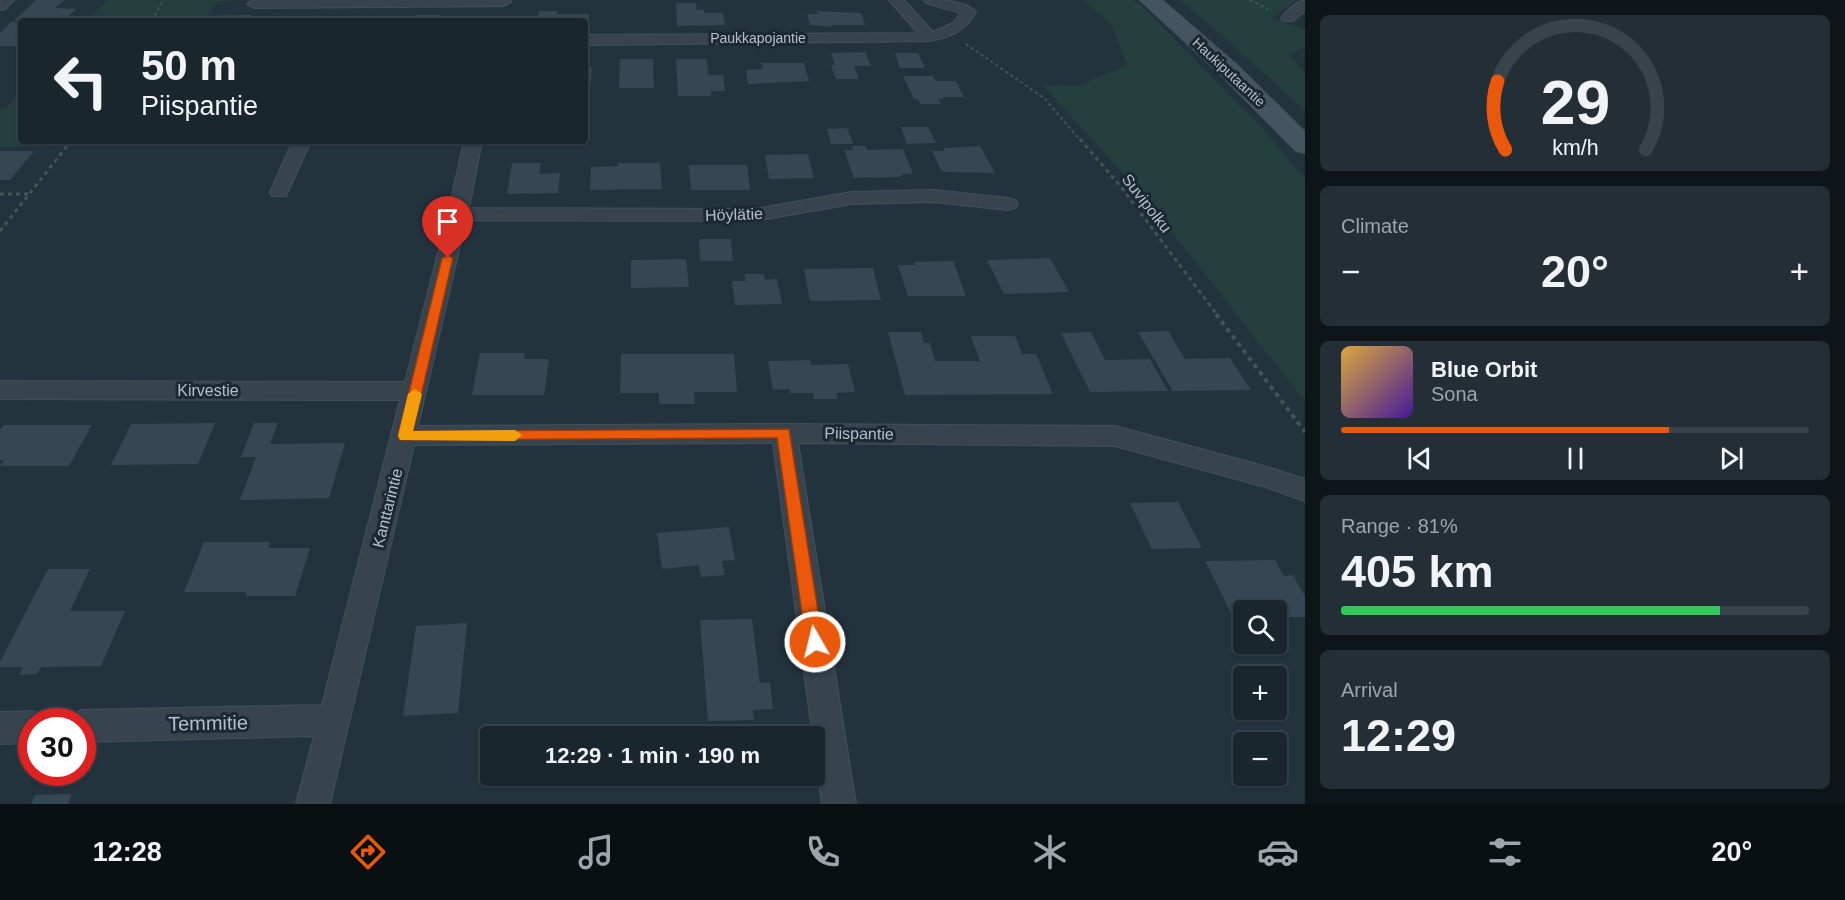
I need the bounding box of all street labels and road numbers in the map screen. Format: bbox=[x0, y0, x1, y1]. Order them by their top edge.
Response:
street label: Paukkapojantie bbox=[710, 30, 806, 46]
street label: Haukiputaantie bbox=[1189, 34, 1269, 110]
street label: Suvipolku bbox=[1119, 171, 1175, 236]
street label: Höylätie bbox=[705, 205, 763, 224]
street label: Kirvestie bbox=[177, 382, 239, 399]
street label: Piispantie bbox=[824, 424, 894, 443]
street label: Kanttarintie bbox=[369, 467, 406, 549]
street label: Temmitie bbox=[168, 711, 248, 735]

